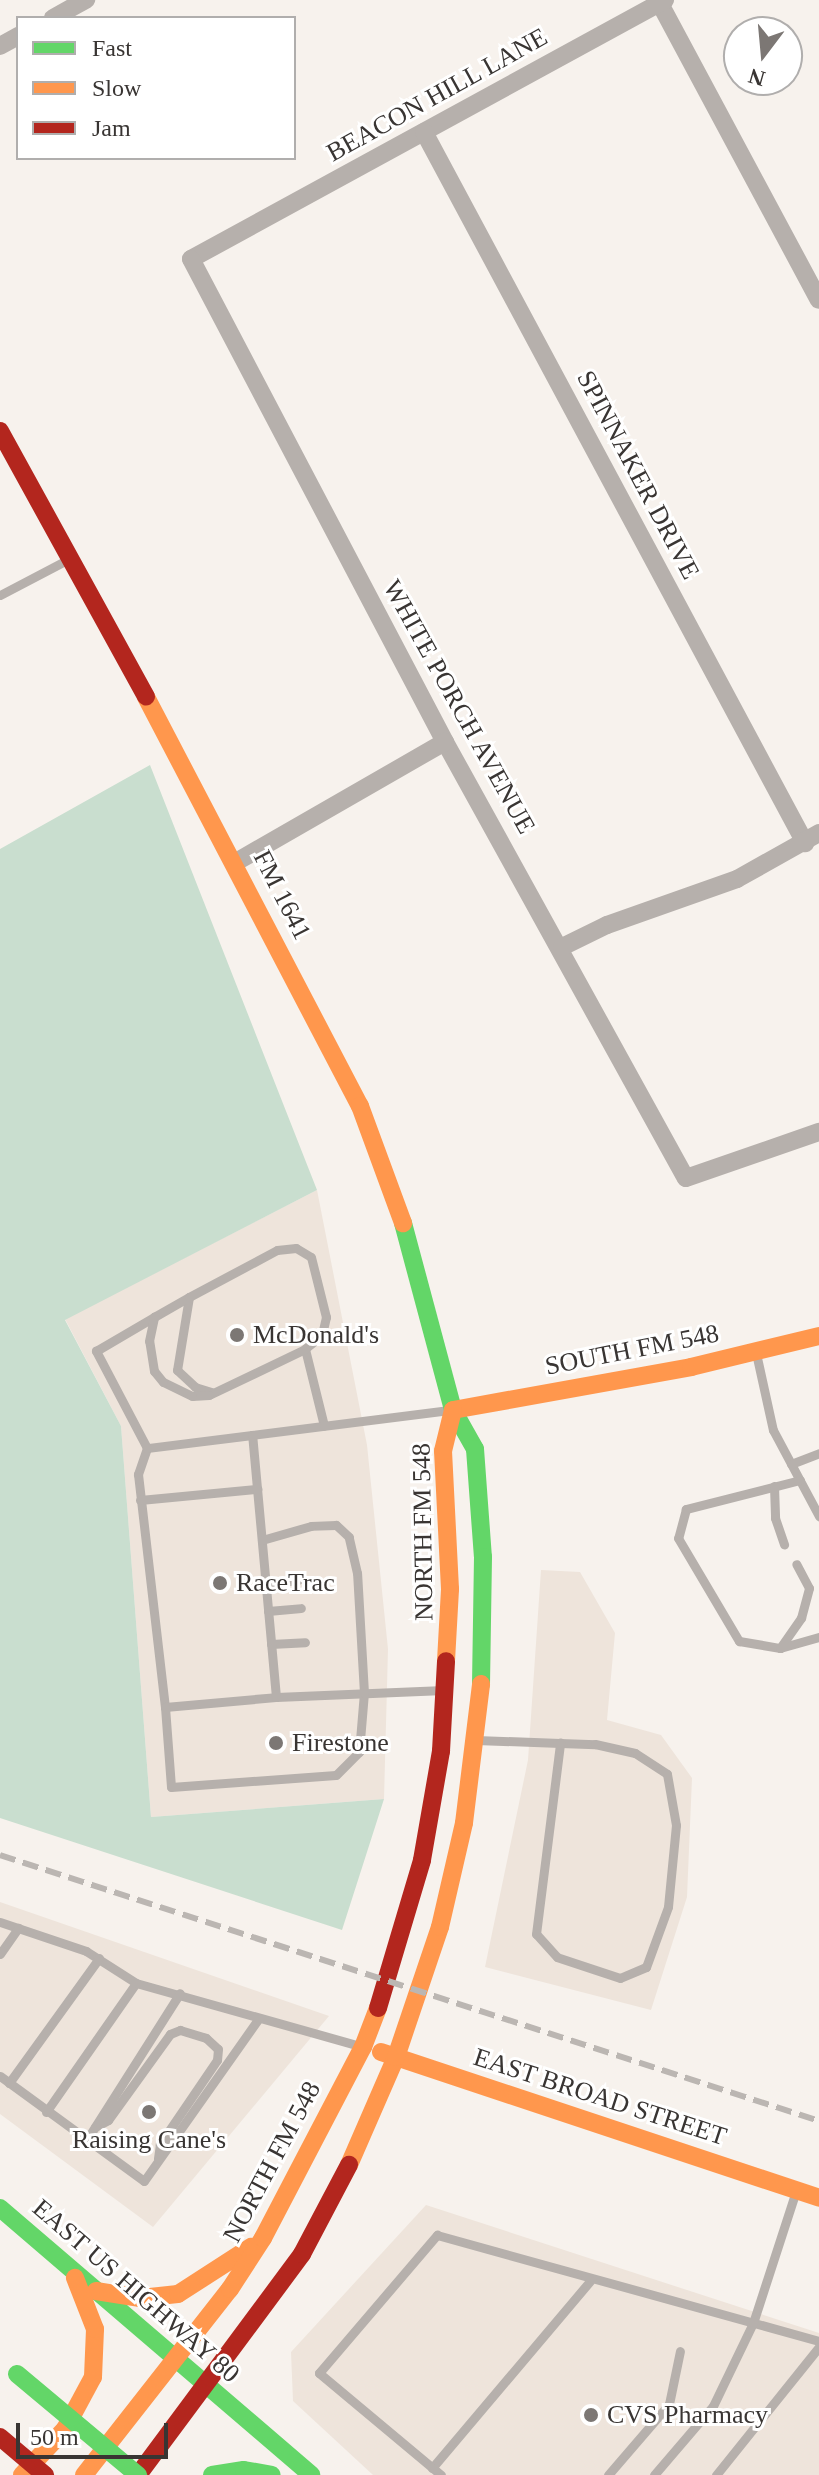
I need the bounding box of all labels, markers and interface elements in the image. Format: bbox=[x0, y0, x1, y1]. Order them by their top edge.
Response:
legend bbox=[16, 16, 296, 160]
north arrow bbox=[723, 16, 803, 96]
street label: BEACON HILL LANE bbox=[321, 21, 553, 169]
text: Fast bbox=[92, 35, 132, 61]
text: N bbox=[746, 63, 768, 92]
text: Slow bbox=[92, 75, 141, 101]
text: Jam bbox=[92, 115, 131, 141]
street label: SPINNAKER DRIVE bbox=[570, 365, 706, 585]
street label: WHITE PORCH AVENUE bbox=[376, 574, 542, 840]
street label: FM 1641 bbox=[246, 845, 318, 945]
street label: SOUTH FM 548 bbox=[543, 1318, 721, 1382]
place label: McDonald's bbox=[253, 1319, 379, 1351]
marker: McDonald's bbox=[228, 1326, 246, 1344]
street label: NORTH FM 548 bbox=[406, 1443, 440, 1621]
place label: RaceTrac bbox=[236, 1567, 335, 1599]
marker: RaceTrac bbox=[211, 1574, 229, 1592]
place label: Firestone bbox=[292, 1727, 389, 1759]
marker: Firestone bbox=[267, 1734, 285, 1752]
street label: EAST BROAD STREET bbox=[469, 2041, 731, 2153]
street label: NORTH FM 548 bbox=[217, 2076, 327, 2248]
marker: Raising Cane's bbox=[140, 2103, 158, 2121]
place label: Raising Cane's bbox=[72, 2124, 226, 2156]
street label: EAST US HIGHWAY 80 bbox=[26, 2192, 246, 2390]
place label: CVS Pharmacy bbox=[607, 2399, 768, 2431]
marker: CVS Pharmacy bbox=[582, 2406, 600, 2424]
scale bar bbox=[20, 2407, 172, 2457]
text: 50 m bbox=[30, 2424, 79, 2450]

